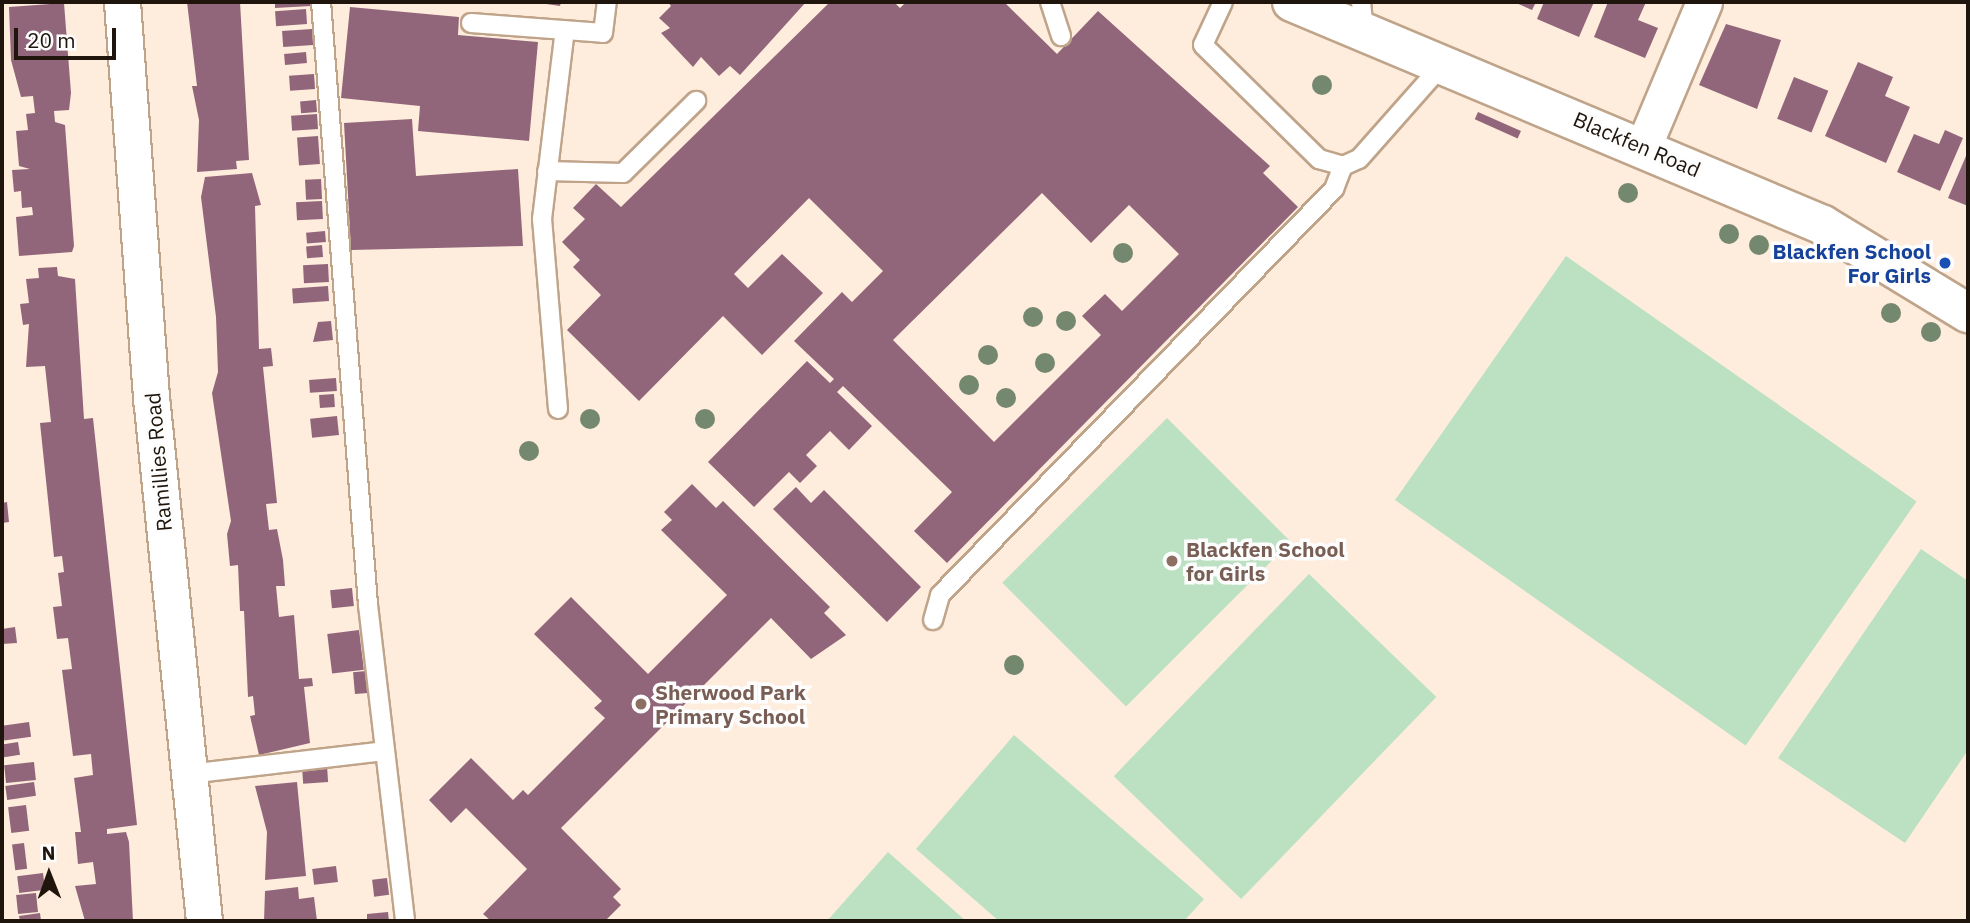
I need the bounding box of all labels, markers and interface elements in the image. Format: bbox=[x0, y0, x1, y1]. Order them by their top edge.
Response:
scale bar bbox=[18, 14, 119, 58]
text: 20 m bbox=[27, 26, 76, 54]
street label: Blackfen Road bbox=[1570, 106, 1704, 182]
place label: Blackfen School For Girls bbox=[1772, 238, 1931, 288]
marker: Blackfen School For Girls bbox=[1937, 255, 1953, 271]
street label: Ramillies Road bbox=[139, 391, 177, 533]
place label: Blackfen School for Girls bbox=[1186, 536, 1345, 586]
marker: Blackfen School for Girls bbox=[1164, 553, 1180, 569]
place label: Sherwood Park Primary School bbox=[655, 679, 806, 729]
marker: Sherwood Park Primary School bbox=[633, 696, 649, 712]
north arrow bbox=[14, 839, 84, 909]
text: N bbox=[42, 841, 56, 865]

